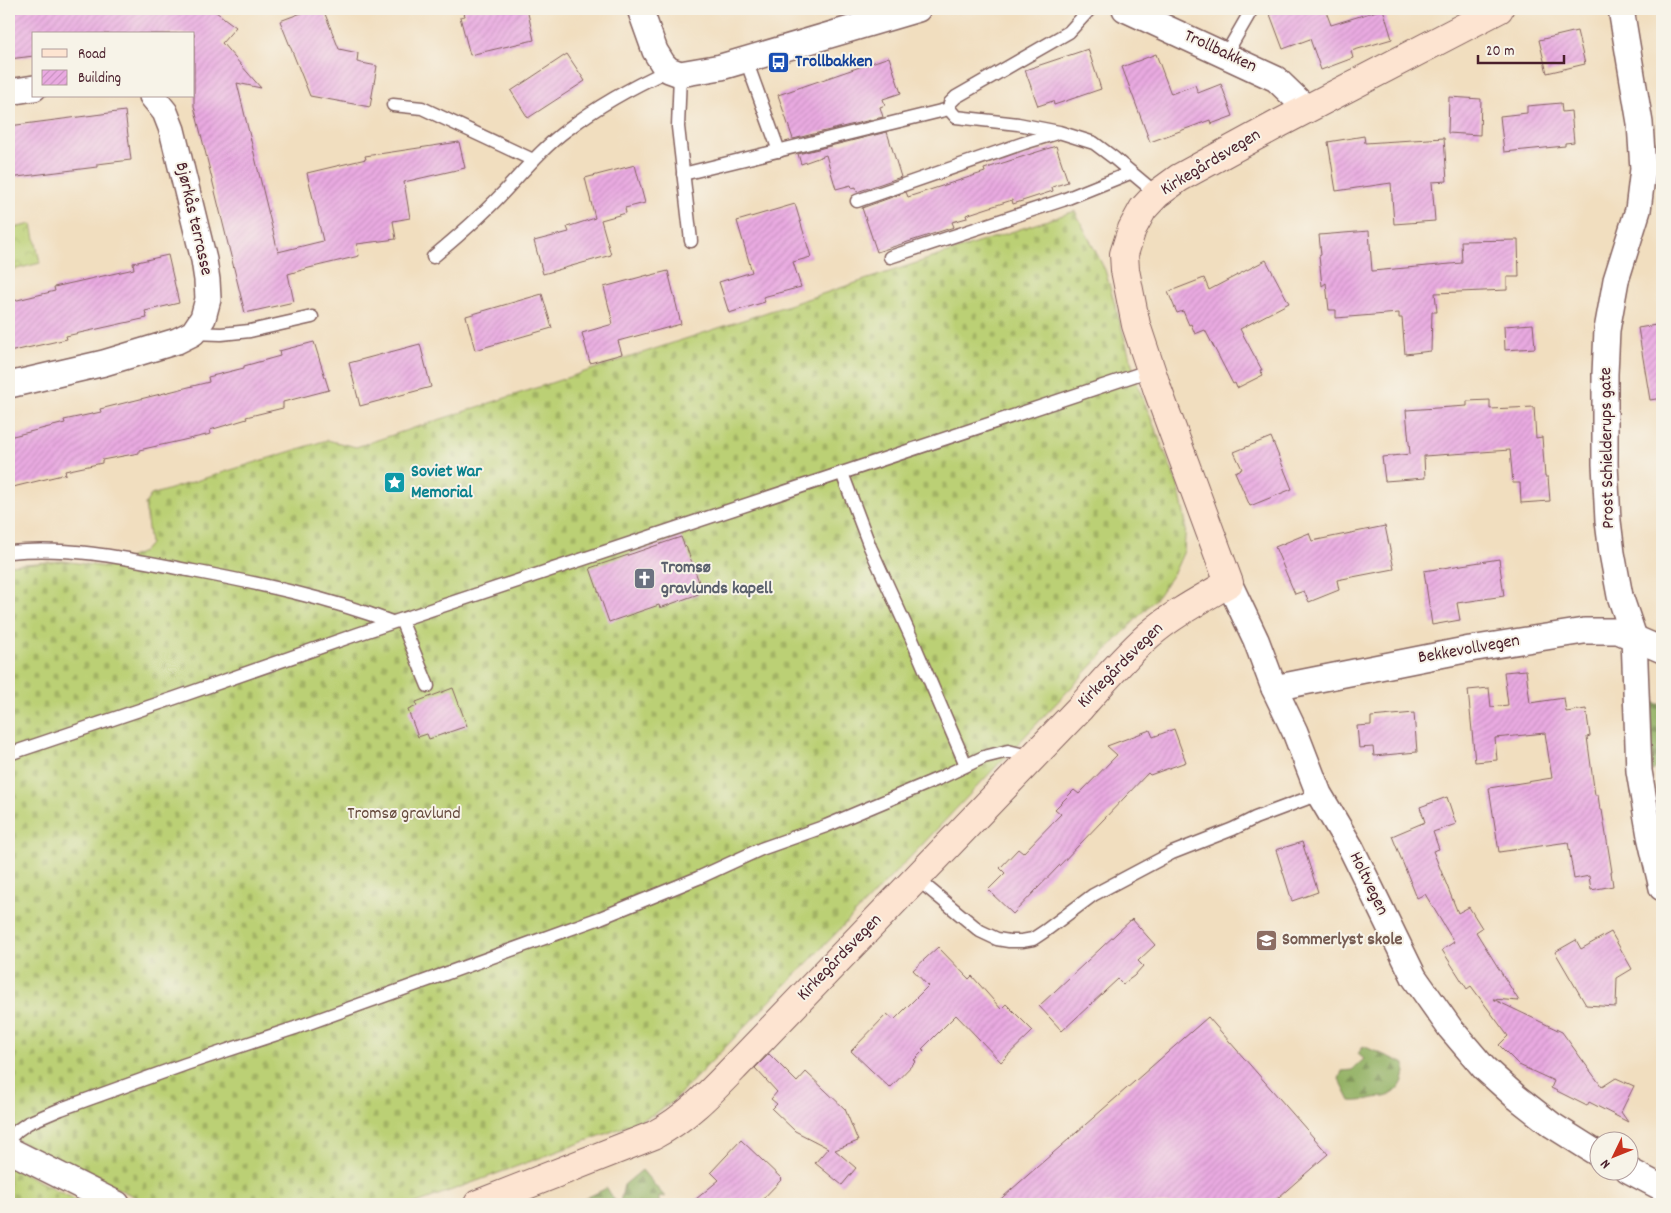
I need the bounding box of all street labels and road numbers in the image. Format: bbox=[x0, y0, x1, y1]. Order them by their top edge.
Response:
street label: Trollbakken bbox=[1180, 24, 1260, 80]
street label: Kirkegårdsvegen bbox=[1156, 123, 1266, 203]
street label: Bjørkås terrasse bbox=[168, 160, 218, 278]
street label: Prost Schielderups gate bbox=[1594, 367, 1622, 529]
street label: Kirkegårdsvegen bbox=[1072, 617, 1170, 715]
street label: Bekkevollvegen bbox=[1416, 629, 1522, 671]
street label: Holtvegen bbox=[1342, 848, 1394, 920]
street label: Kirkegårdsvegen bbox=[792, 909, 888, 1007]

